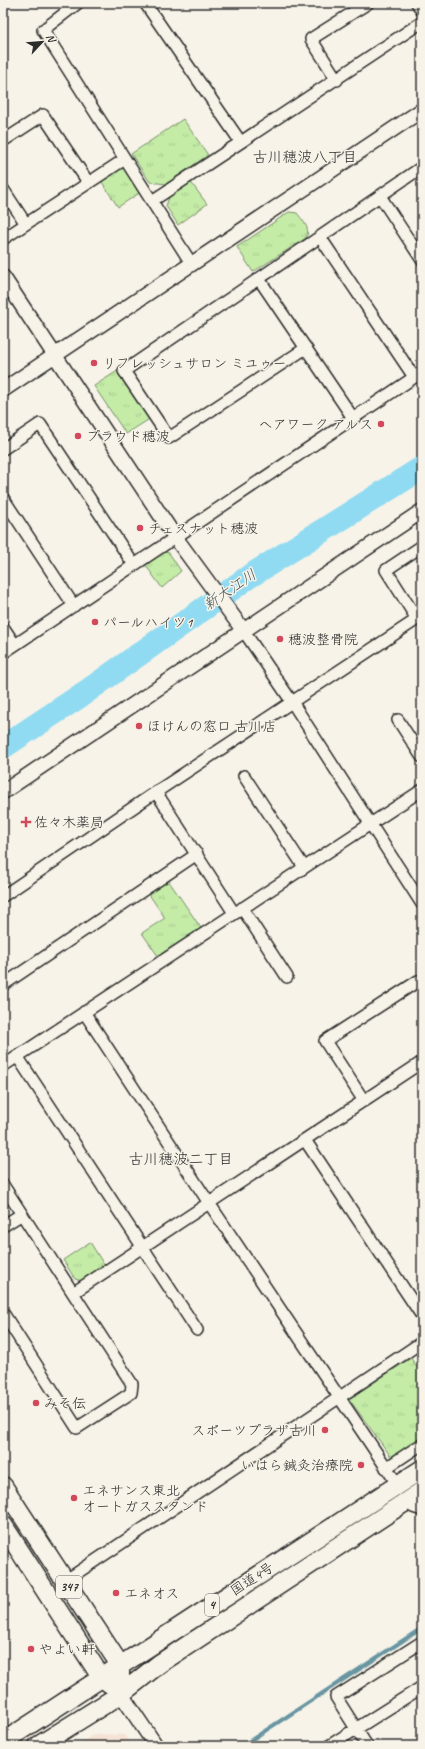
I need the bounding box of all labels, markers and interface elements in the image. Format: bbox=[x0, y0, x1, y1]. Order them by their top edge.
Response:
north arrow bbox=[22, 22, 62, 62]
text: N bbox=[43, 31, 60, 46]
district label: 古川穂波八丁目 bbox=[252, 148, 358, 167]
place label: リフレッシュサロン ミユゥー bbox=[102, 355, 287, 372]
marker: リフレッシュサロン ミユゥー bbox=[89, 358, 99, 368]
place label: ヘアワーク アルス bbox=[258, 416, 373, 433]
marker: ヘアワーク アルス bbox=[376, 419, 386, 429]
place label: プラウド穂波 bbox=[86, 428, 170, 445]
marker: プラウド穂波 bbox=[73, 431, 83, 441]
place label: チェスナット穂波 bbox=[148, 520, 258, 537]
marker: チェスナット穂波 bbox=[135, 523, 145, 533]
water label: 新大江川 bbox=[200, 565, 260, 615]
place label: パールハイツ1 bbox=[103, 614, 193, 631]
marker: パールハイツ1 bbox=[90, 617, 100, 627]
place label: 穂波整骨院 bbox=[288, 631, 358, 648]
marker: 穂波整骨院 bbox=[275, 634, 285, 644]
place label: ほけんの窓口 古川店 bbox=[147, 718, 276, 735]
marker: ほけんの窓口 古川店 bbox=[134, 721, 144, 731]
place label: 佐々木薬局 bbox=[34, 814, 104, 831]
marker: 佐々木薬局 bbox=[21, 817, 31, 827]
district label: 古川穂波二丁目 bbox=[128, 1150, 234, 1169]
place label: みそ伝 bbox=[44, 1395, 86, 1412]
marker: みそ伝 bbox=[31, 1398, 41, 1408]
place label: スポーツプラザ古川 bbox=[191, 1422, 317, 1439]
marker: スポーツプラザ古川 bbox=[320, 1425, 330, 1435]
place label: いはら鍼灸治療院 bbox=[241, 1457, 353, 1474]
marker: いはら鍼灸治療院 bbox=[356, 1460, 366, 1470]
place label: エネサンス東北 オートガススタンド bbox=[82, 1482, 209, 1515]
marker: エネサンス東北 オートガススタンド bbox=[69, 1493, 79, 1503]
street label: 国道4号 bbox=[227, 1559, 277, 1599]
road number: 347 bbox=[56, 1576, 82, 1598]
place label: エネオス bbox=[124, 1585, 179, 1602]
marker: エネオス bbox=[111, 1588, 121, 1598]
road number: 4 bbox=[205, 1594, 219, 1616]
place label: やよい軒 bbox=[39, 1641, 95, 1658]
marker: やよい軒 bbox=[26, 1644, 36, 1654]

